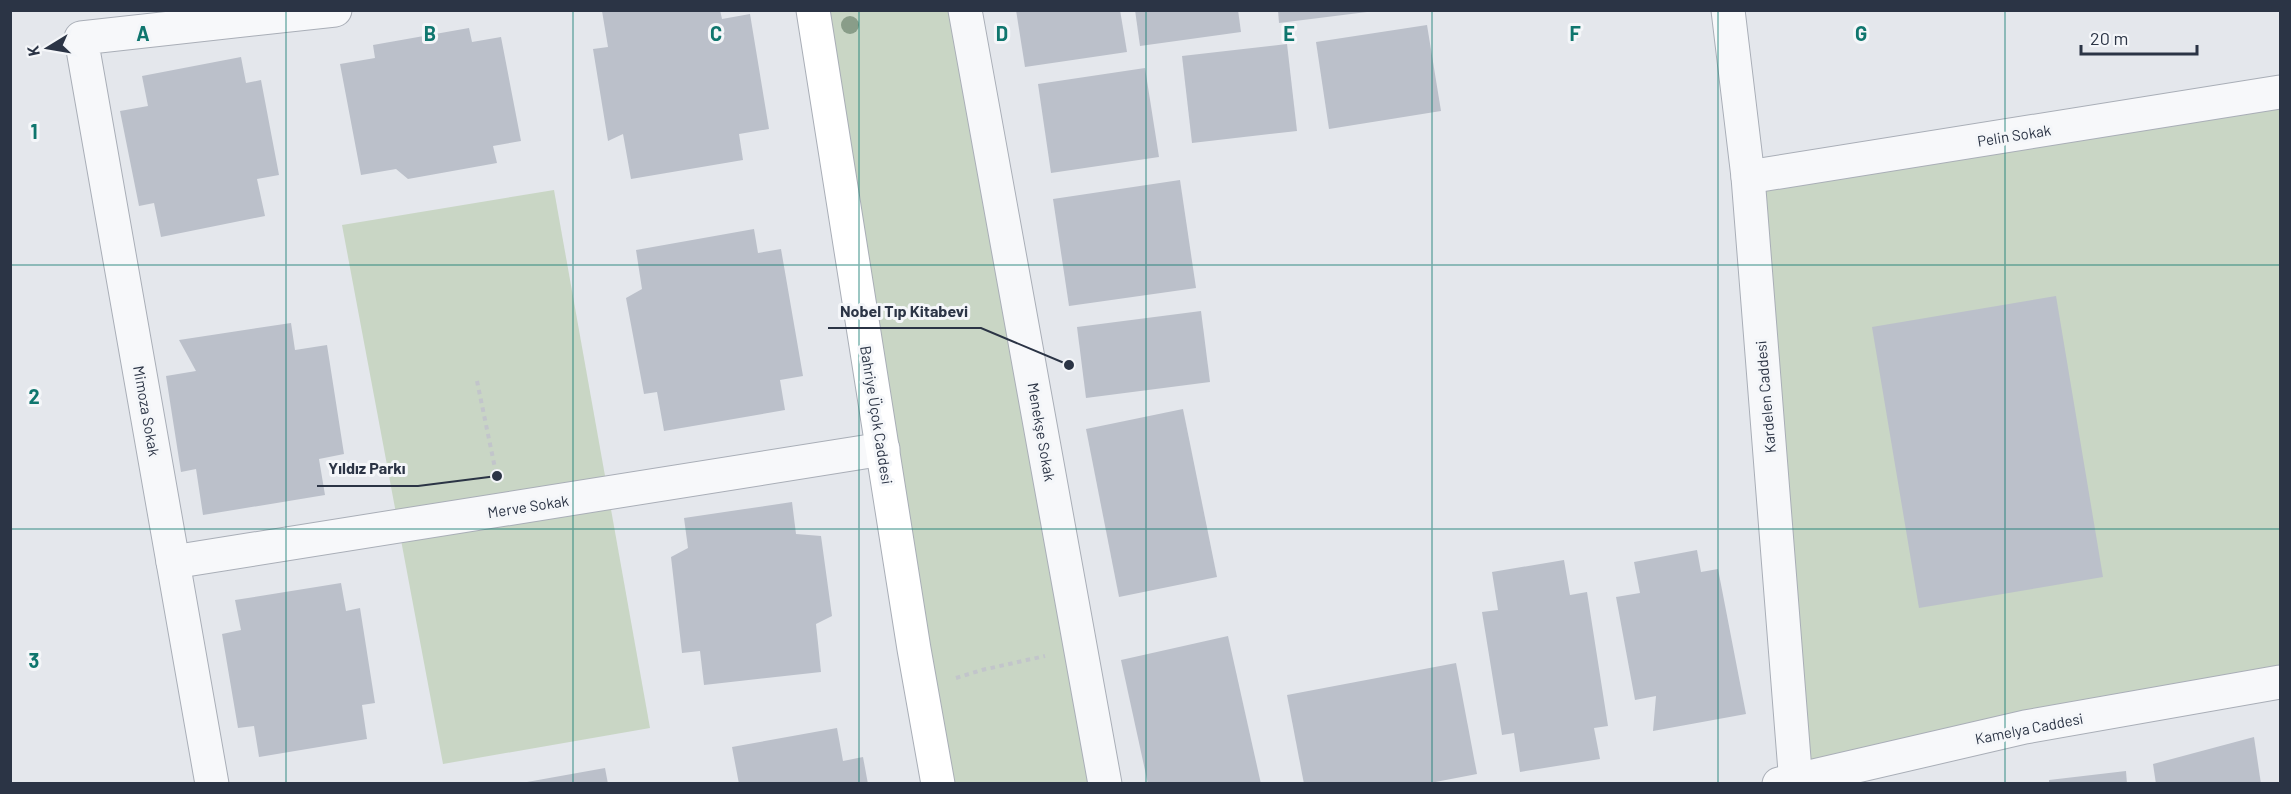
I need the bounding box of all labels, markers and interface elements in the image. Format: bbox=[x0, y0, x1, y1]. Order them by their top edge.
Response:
north arrow bbox=[18, 18, 78, 78]
scale bar bbox=[2081, 18, 2196, 56]
text: A bbox=[136, 21, 150, 45]
text: B bbox=[424, 21, 436, 45]
text: C bbox=[710, 21, 722, 45]
text: D bbox=[996, 21, 1008, 45]
text: E bbox=[1283, 21, 1295, 45]
text: F bbox=[1569, 21, 1581, 45]
text: G bbox=[1855, 21, 1867, 45]
text: 20 m bbox=[2090, 27, 2128, 49]
text: K bbox=[23, 44, 43, 58]
text: 1 bbox=[30, 119, 38, 143]
street label: Pelin Sokak bbox=[1976, 120, 2053, 150]
callout: Nobel Tıp Kitabevi bbox=[828, 294, 981, 328]
text: Nobel Tıp Kitabevi bbox=[840, 301, 968, 320]
street label: Kardelen Caddesi bbox=[1751, 340, 1779, 454]
street label: Bahriye Üçok Caddesi bbox=[857, 344, 897, 486]
street label: Mimoza Sokak bbox=[130, 364, 164, 458]
street label: Menekşe Sokak bbox=[1024, 381, 1060, 483]
text: 2 bbox=[28, 384, 40, 408]
callout: Yıldız Parkı bbox=[317, 452, 418, 486]
text: Yıldız Parkı bbox=[328, 458, 406, 477]
street label: Merve Sokak bbox=[486, 491, 570, 521]
text: 3 bbox=[29, 648, 39, 672]
street label: Kamelya Caddesi bbox=[1973, 709, 2085, 747]

